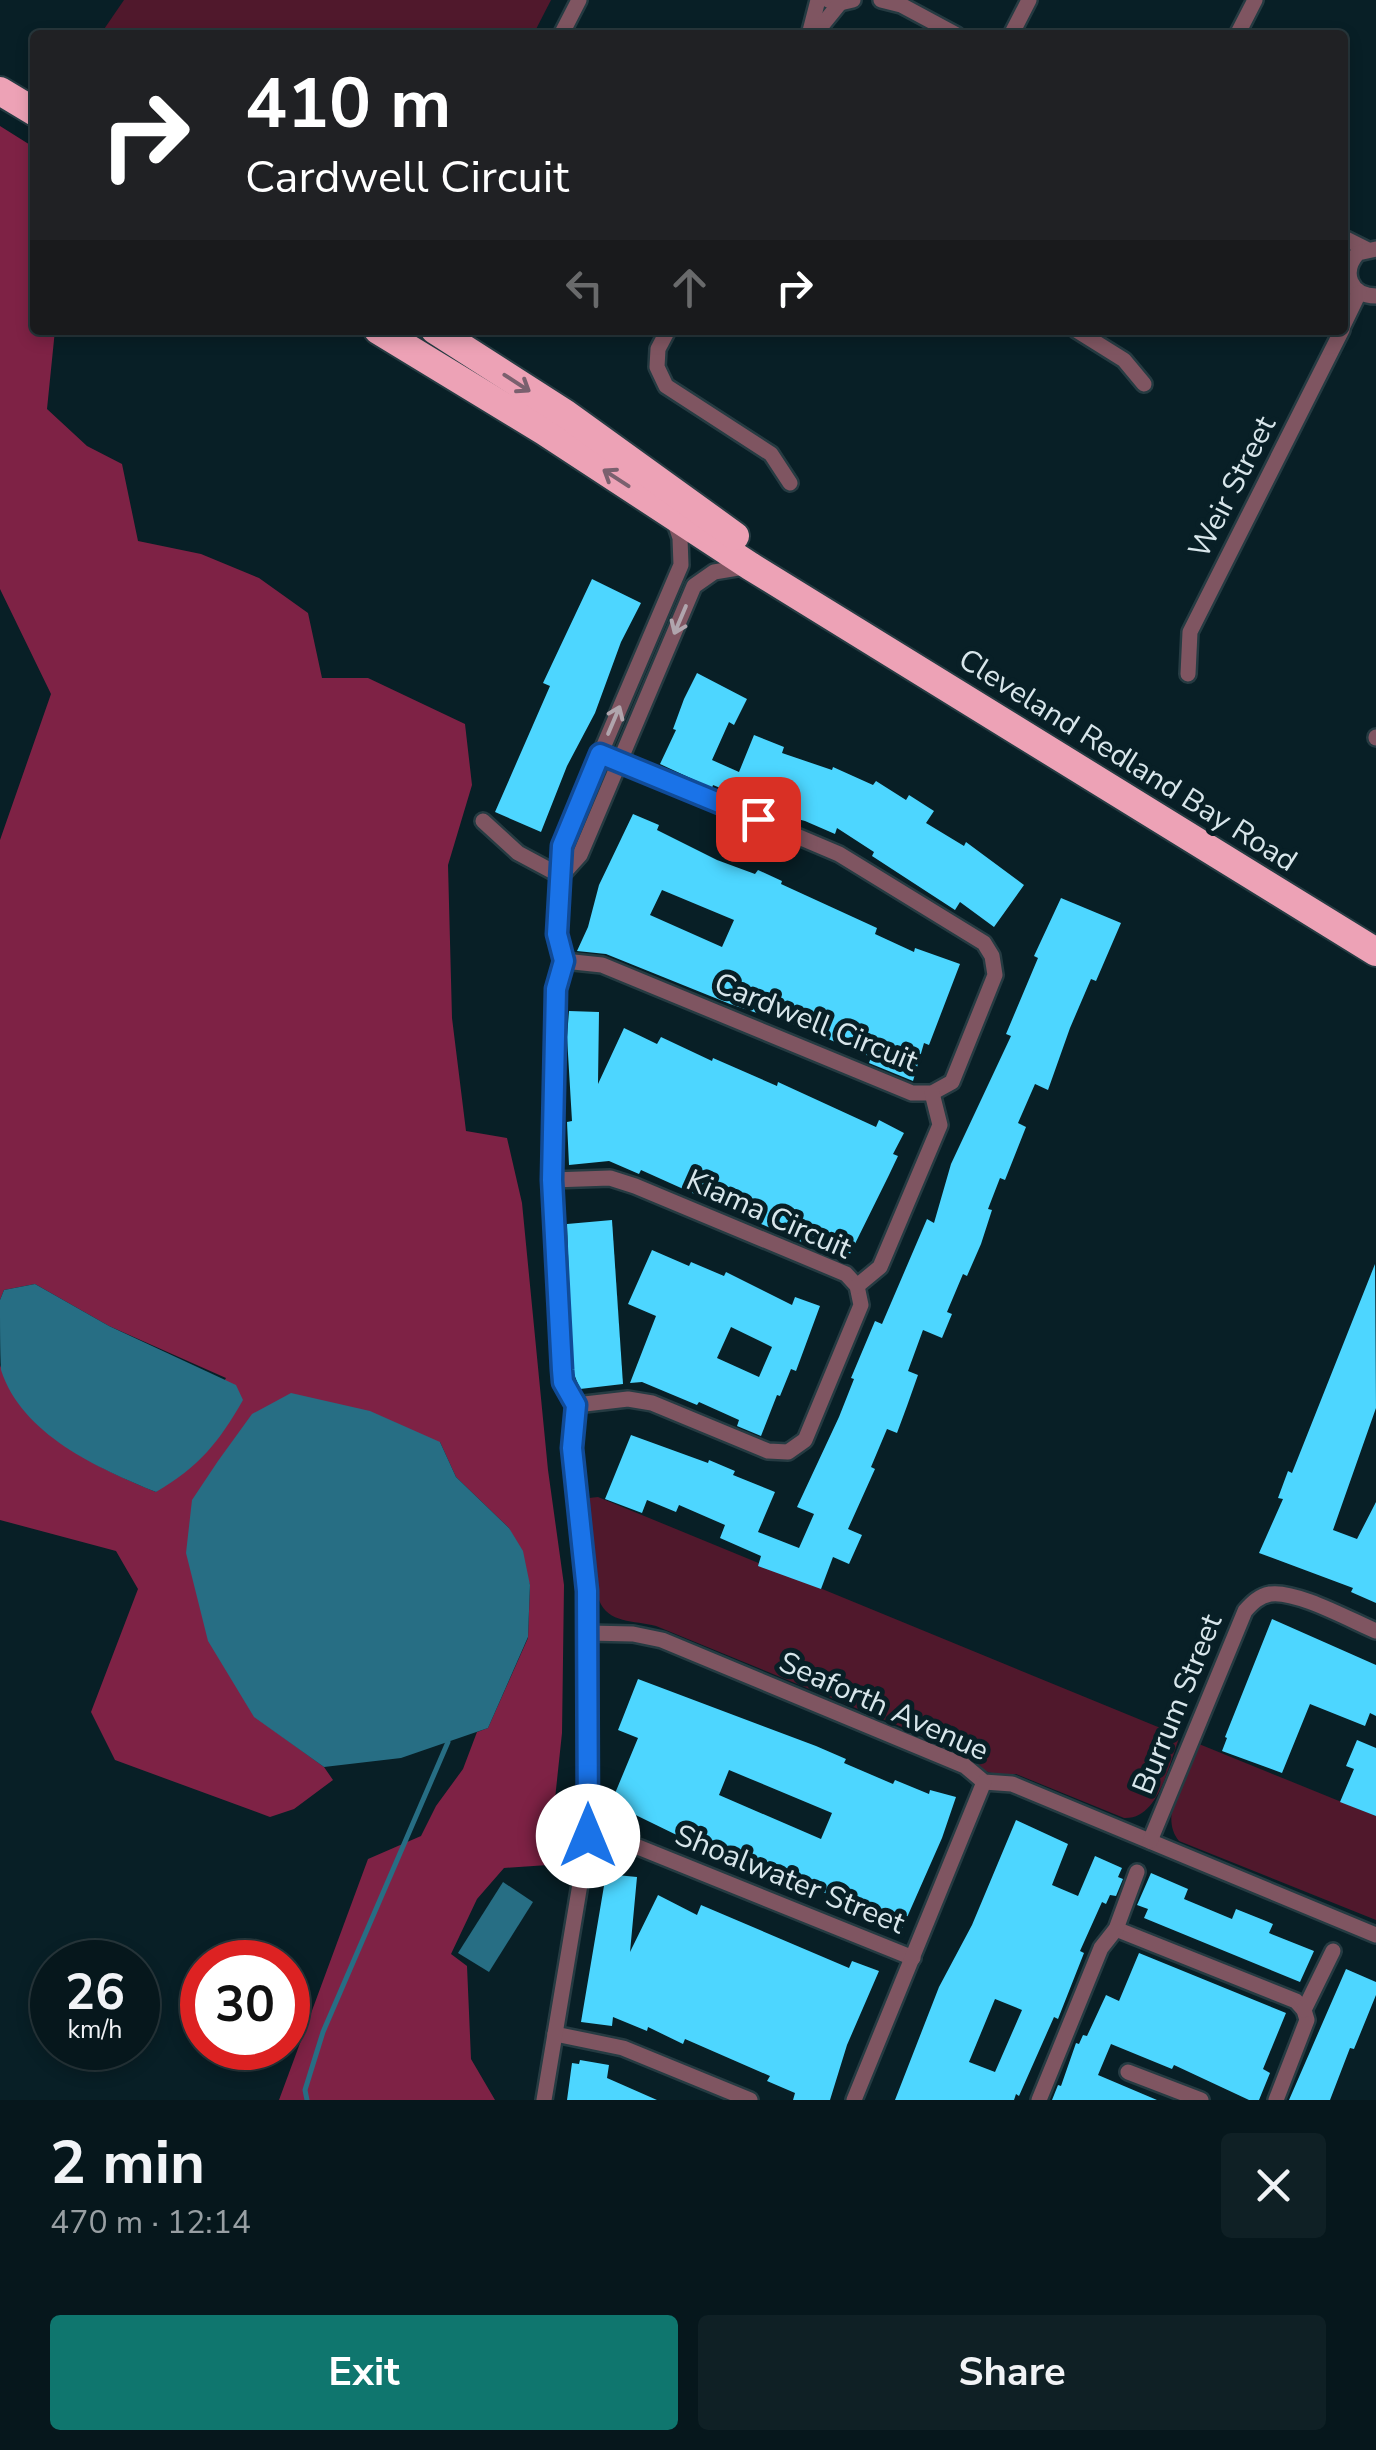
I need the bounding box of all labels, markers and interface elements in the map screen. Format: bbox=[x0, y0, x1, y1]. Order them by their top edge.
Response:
text: 410 m bbox=[245, 56, 451, 152]
icon: right bbox=[80, 70, 210, 200]
text: Cardwell Circuit bbox=[245, 147, 569, 208]
icon: left bbox=[557, 260, 612, 315]
icon: ahead bbox=[662, 260, 717, 315]
icon: right bbox=[767, 260, 822, 315]
one-way arrow bbox=[502, 372, 531, 393]
street label: Weir Street bbox=[1179, 409, 1286, 565]
one-way arrow bbox=[602, 468, 630, 489]
one-way arrow bbox=[670, 604, 688, 635]
street label: Cleveland Redland Bay Road bbox=[951, 639, 1305, 882]
one-way arrow bbox=[606, 705, 624, 735]
pin bbox=[716, 777, 801, 862]
icon: arrive bbox=[731, 792, 786, 847]
street label: Cardwell Circuit bbox=[708, 963, 924, 1082]
street label: Kiama Circuit bbox=[680, 1160, 858, 1269]
street label: Burrum Street bbox=[1123, 1608, 1232, 1800]
street label: Seaforth Avenue bbox=[772, 1642, 995, 1771]
position arrow bbox=[536, 1784, 640, 1888]
street label: Shoalwater Street bbox=[669, 1815, 911, 1944]
speed limit sign: 30 bbox=[180, 1940, 310, 2070]
text: 26 bbox=[65, 1958, 125, 2027]
text: km/h bbox=[67, 2013, 123, 2047]
text: 2 min bbox=[50, 2122, 205, 2204]
button: close bbox=[1221, 2133, 1326, 2238]
text: 470 m · 12:14 bbox=[50, 2201, 251, 2244]
button: Exit bbox=[50, 2315, 678, 2430]
button: Share bbox=[698, 2315, 1326, 2430]

